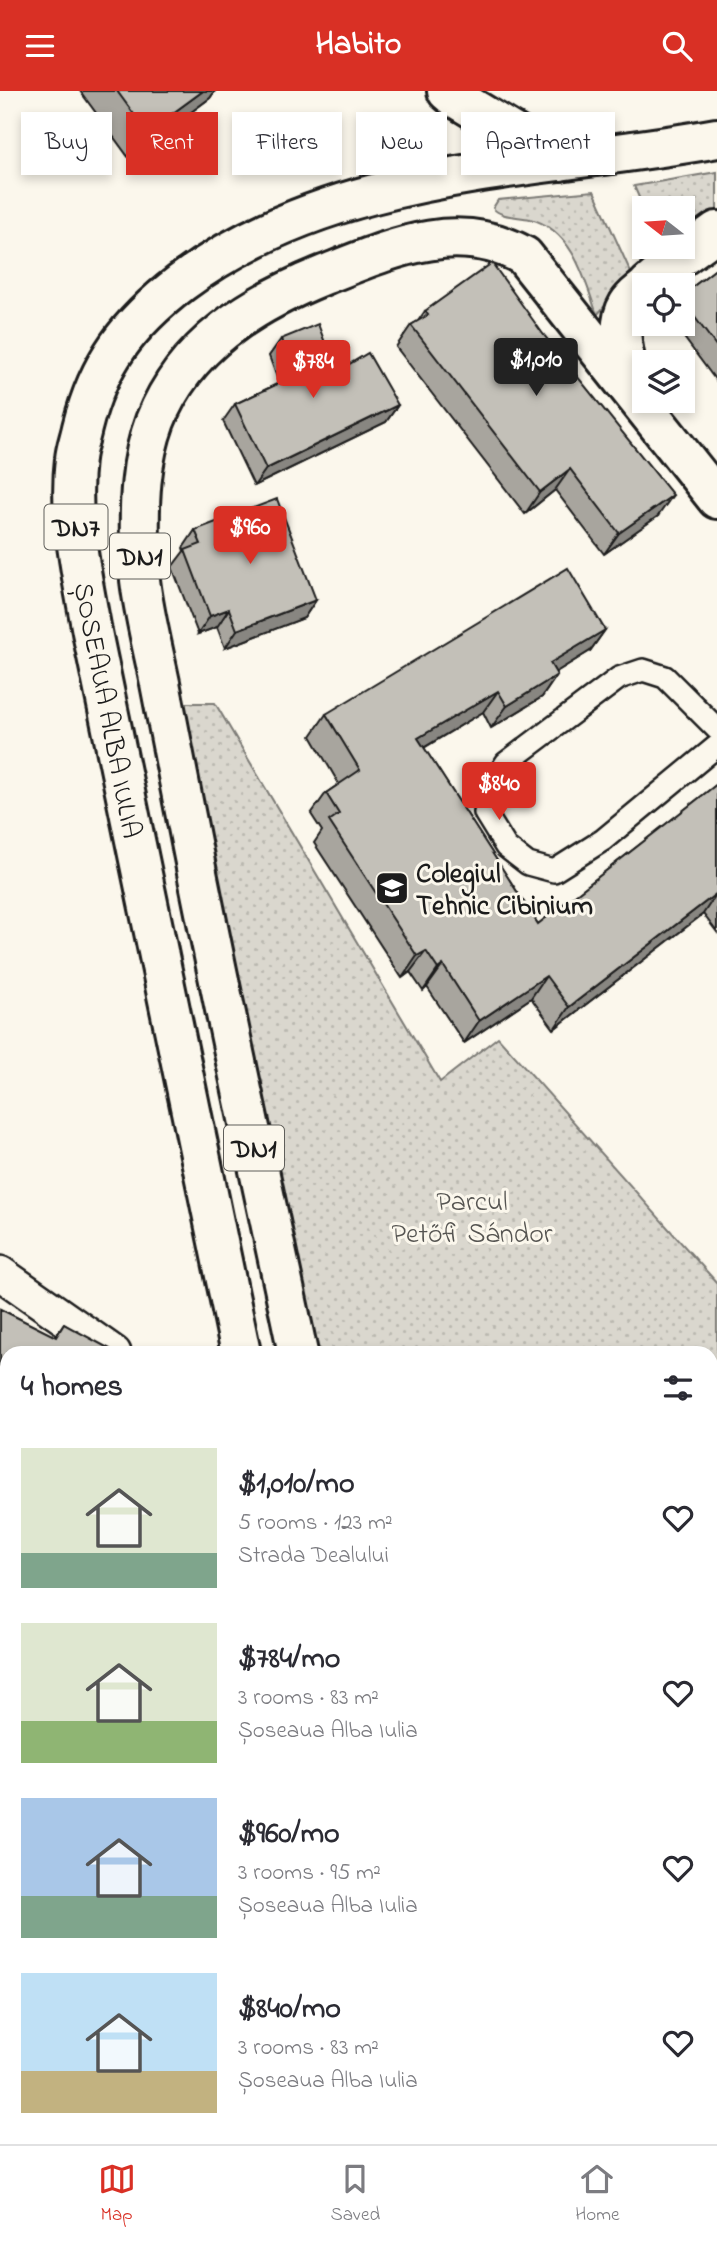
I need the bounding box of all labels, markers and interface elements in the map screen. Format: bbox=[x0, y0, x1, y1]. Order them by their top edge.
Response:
text: Habito bbox=[316, 22, 401, 69]
icon: menu bbox=[21, 27, 59, 65]
icon: search bbox=[658, 27, 696, 65]
chip: Buy bbox=[21, 112, 112, 175]
chip: Rent bbox=[126, 112, 218, 175]
chip: Filters bbox=[232, 112, 342, 175]
chip: New bbox=[356, 112, 447, 175]
chip: Apartment bbox=[461, 112, 615, 175]
north arrow bbox=[632, 196, 695, 259]
map controls bbox=[632, 196, 695, 413]
button: locate bbox=[632, 273, 695, 336]
pin: $1,010 bbox=[479, 338, 593, 398]
pin: $784 bbox=[272, 341, 354, 400]
text: $1,010 bbox=[510, 344, 562, 377]
text: $784 bbox=[292, 346, 334, 379]
button: layers bbox=[632, 350, 695, 413]
road number: DN7 bbox=[44, 505, 108, 549]
pin: $960 bbox=[209, 507, 291, 566]
text: $960 bbox=[230, 512, 270, 545]
road number: DN1 bbox=[110, 533, 170, 579]
street label: ȘOSEAUA ALBA IULIA bbox=[61, 579, 150, 842]
pin: $840 bbox=[458, 763, 540, 822]
text: $840 bbox=[478, 768, 520, 801]
place label: Colegiul Tehnic Cibinium bbox=[416, 855, 593, 928]
school or university icon: Colegiul Tehnic Cibinium bbox=[373, 869, 411, 907]
road number: DN1 bbox=[224, 1125, 284, 1171]
park label: Parcul Petőfi Sándor bbox=[391, 1183, 553, 1256]
text: 4 homes bbox=[21, 1366, 123, 1410]
icon: filters bbox=[659, 1369, 697, 1407]
text: $1,010/mo bbox=[238, 1463, 355, 1507]
icon: home bbox=[77, 1476, 161, 1560]
icon: heart bbox=[659, 1499, 697, 1537]
text: 5 rooms · 123 m² bbox=[238, 1507, 393, 1540]
text: Strada Dealului bbox=[238, 1540, 389, 1573]
text: $784/mo bbox=[238, 1638, 340, 1682]
icon: home bbox=[77, 1651, 161, 1735]
icon: heart bbox=[659, 1674, 697, 1712]
text: 3 rooms · 83 m² bbox=[238, 1682, 379, 1715]
text: Șoseaua Alba Iulia bbox=[238, 1715, 418, 1748]
text: $960/mo bbox=[238, 1813, 340, 1857]
icon: home bbox=[77, 1826, 161, 1910]
icon: heart bbox=[659, 1849, 697, 1887]
text: 3 rooms · 95 m² bbox=[238, 1857, 381, 1890]
text: Șoseaua Alba Iulia bbox=[238, 1890, 418, 1923]
text: $840/mo bbox=[238, 1988, 341, 2032]
icon: home bbox=[77, 2001, 161, 2085]
icon: heart bbox=[659, 2024, 697, 2062]
text: 3 rooms · 83 m² bbox=[238, 2032, 379, 2065]
text: Șoseaua Alba Iulia bbox=[238, 2065, 418, 2098]
tab: Map bbox=[98, 2160, 136, 2229]
tab: Saved bbox=[331, 2160, 380, 2229]
tab: Home bbox=[575, 2160, 619, 2229]

